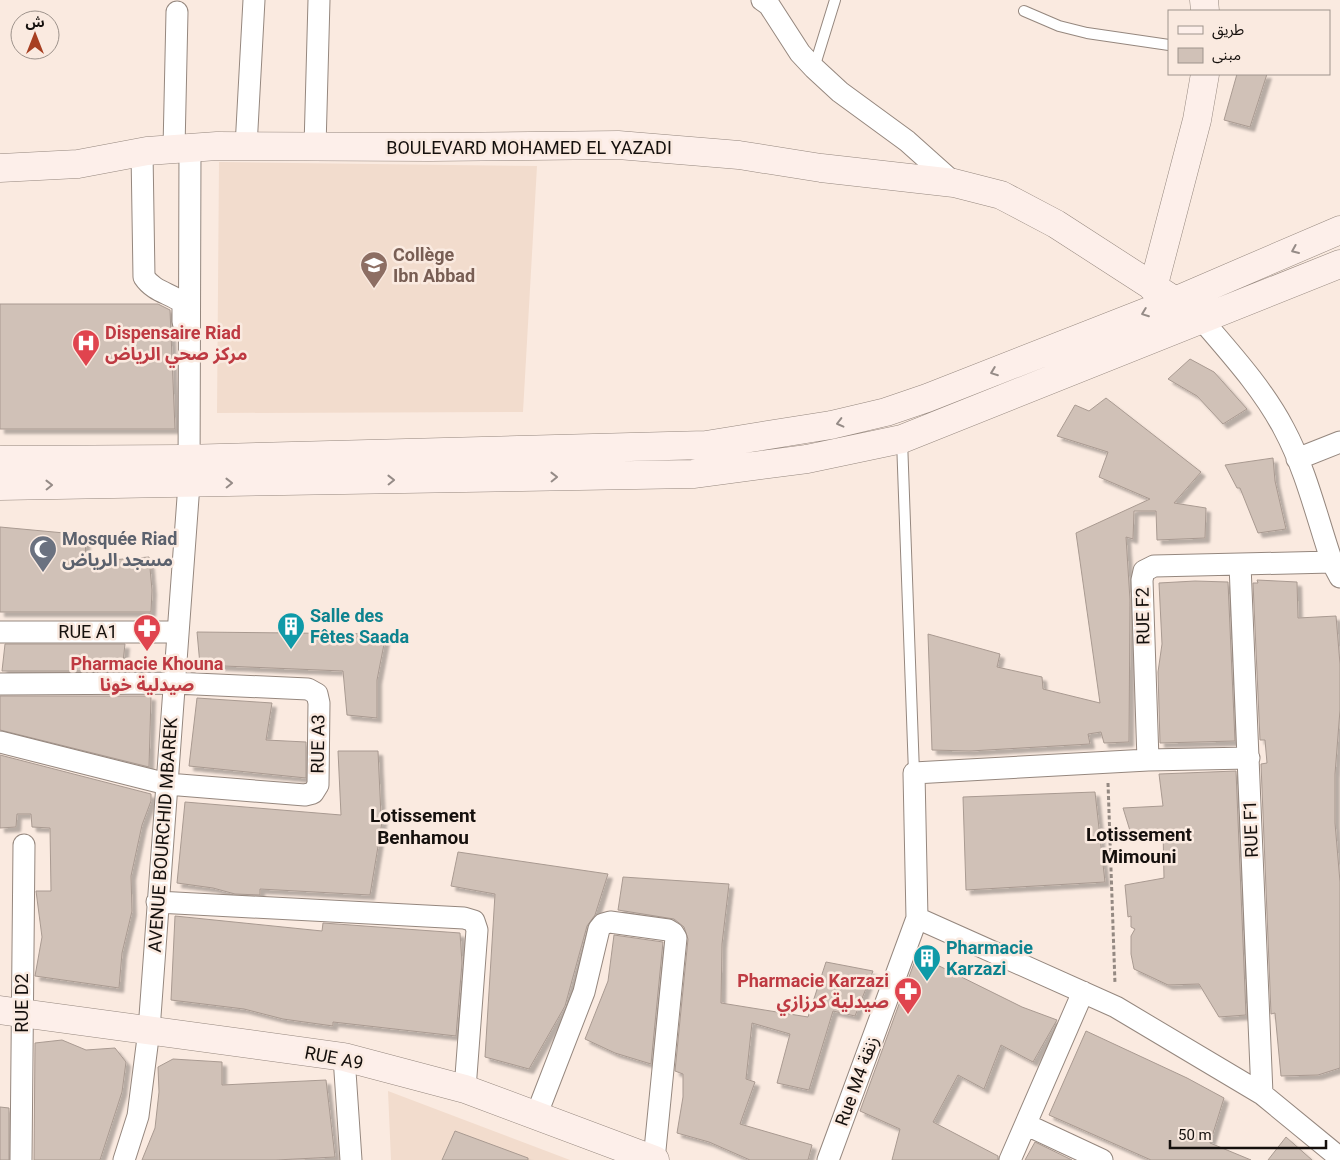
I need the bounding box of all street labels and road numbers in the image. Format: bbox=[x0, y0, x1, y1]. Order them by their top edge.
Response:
street label: BOULEVARD MOHAMED EL YAZADI bbox=[386, 137, 672, 158]
street label: RUE F2 bbox=[1131, 587, 1154, 645]
street label: RUE A1 bbox=[58, 621, 118, 642]
street label: RUE A3 bbox=[306, 714, 329, 774]
street label: AVENUE BOURCHID MBAREK bbox=[144, 716, 181, 953]
street label: RUE F1 bbox=[1239, 800, 1262, 858]
street label: RUE D2 bbox=[11, 973, 32, 1033]
street label: Rue M4 زنقة bbox=[831, 1033, 883, 1129]
street label: RUE A9 bbox=[303, 1042, 365, 1073]

